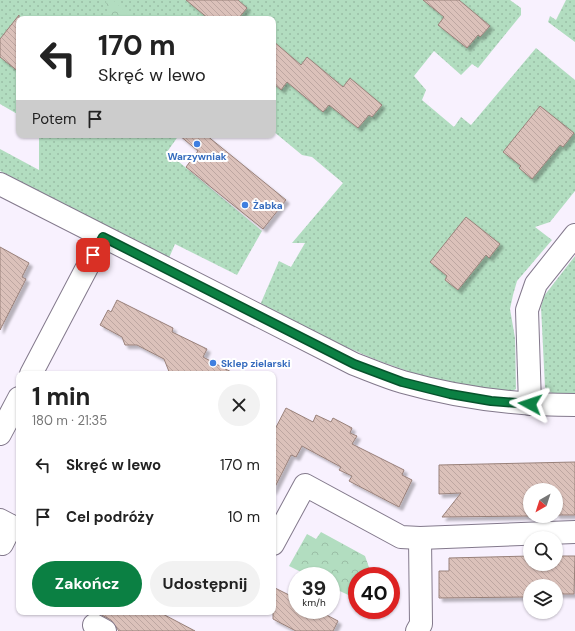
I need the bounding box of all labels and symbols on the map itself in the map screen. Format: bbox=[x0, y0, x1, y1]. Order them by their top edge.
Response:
marker: Warzywniak bbox=[192, 139, 202, 149]
place label: Warzywniak bbox=[167, 150, 227, 163]
place label: Żabka bbox=[253, 199, 283, 212]
marker: Żabka bbox=[240, 200, 250, 210]
pin bbox=[76, 238, 110, 272]
place label: Sklep zielarski bbox=[221, 357, 291, 370]
marker: Sklep zielarski bbox=[208, 358, 218, 368]
position arrow bbox=[509, 383, 551, 425]
north arrow bbox=[523, 483, 563, 523]
speed limit sign: 40 bbox=[348, 567, 400, 619]

